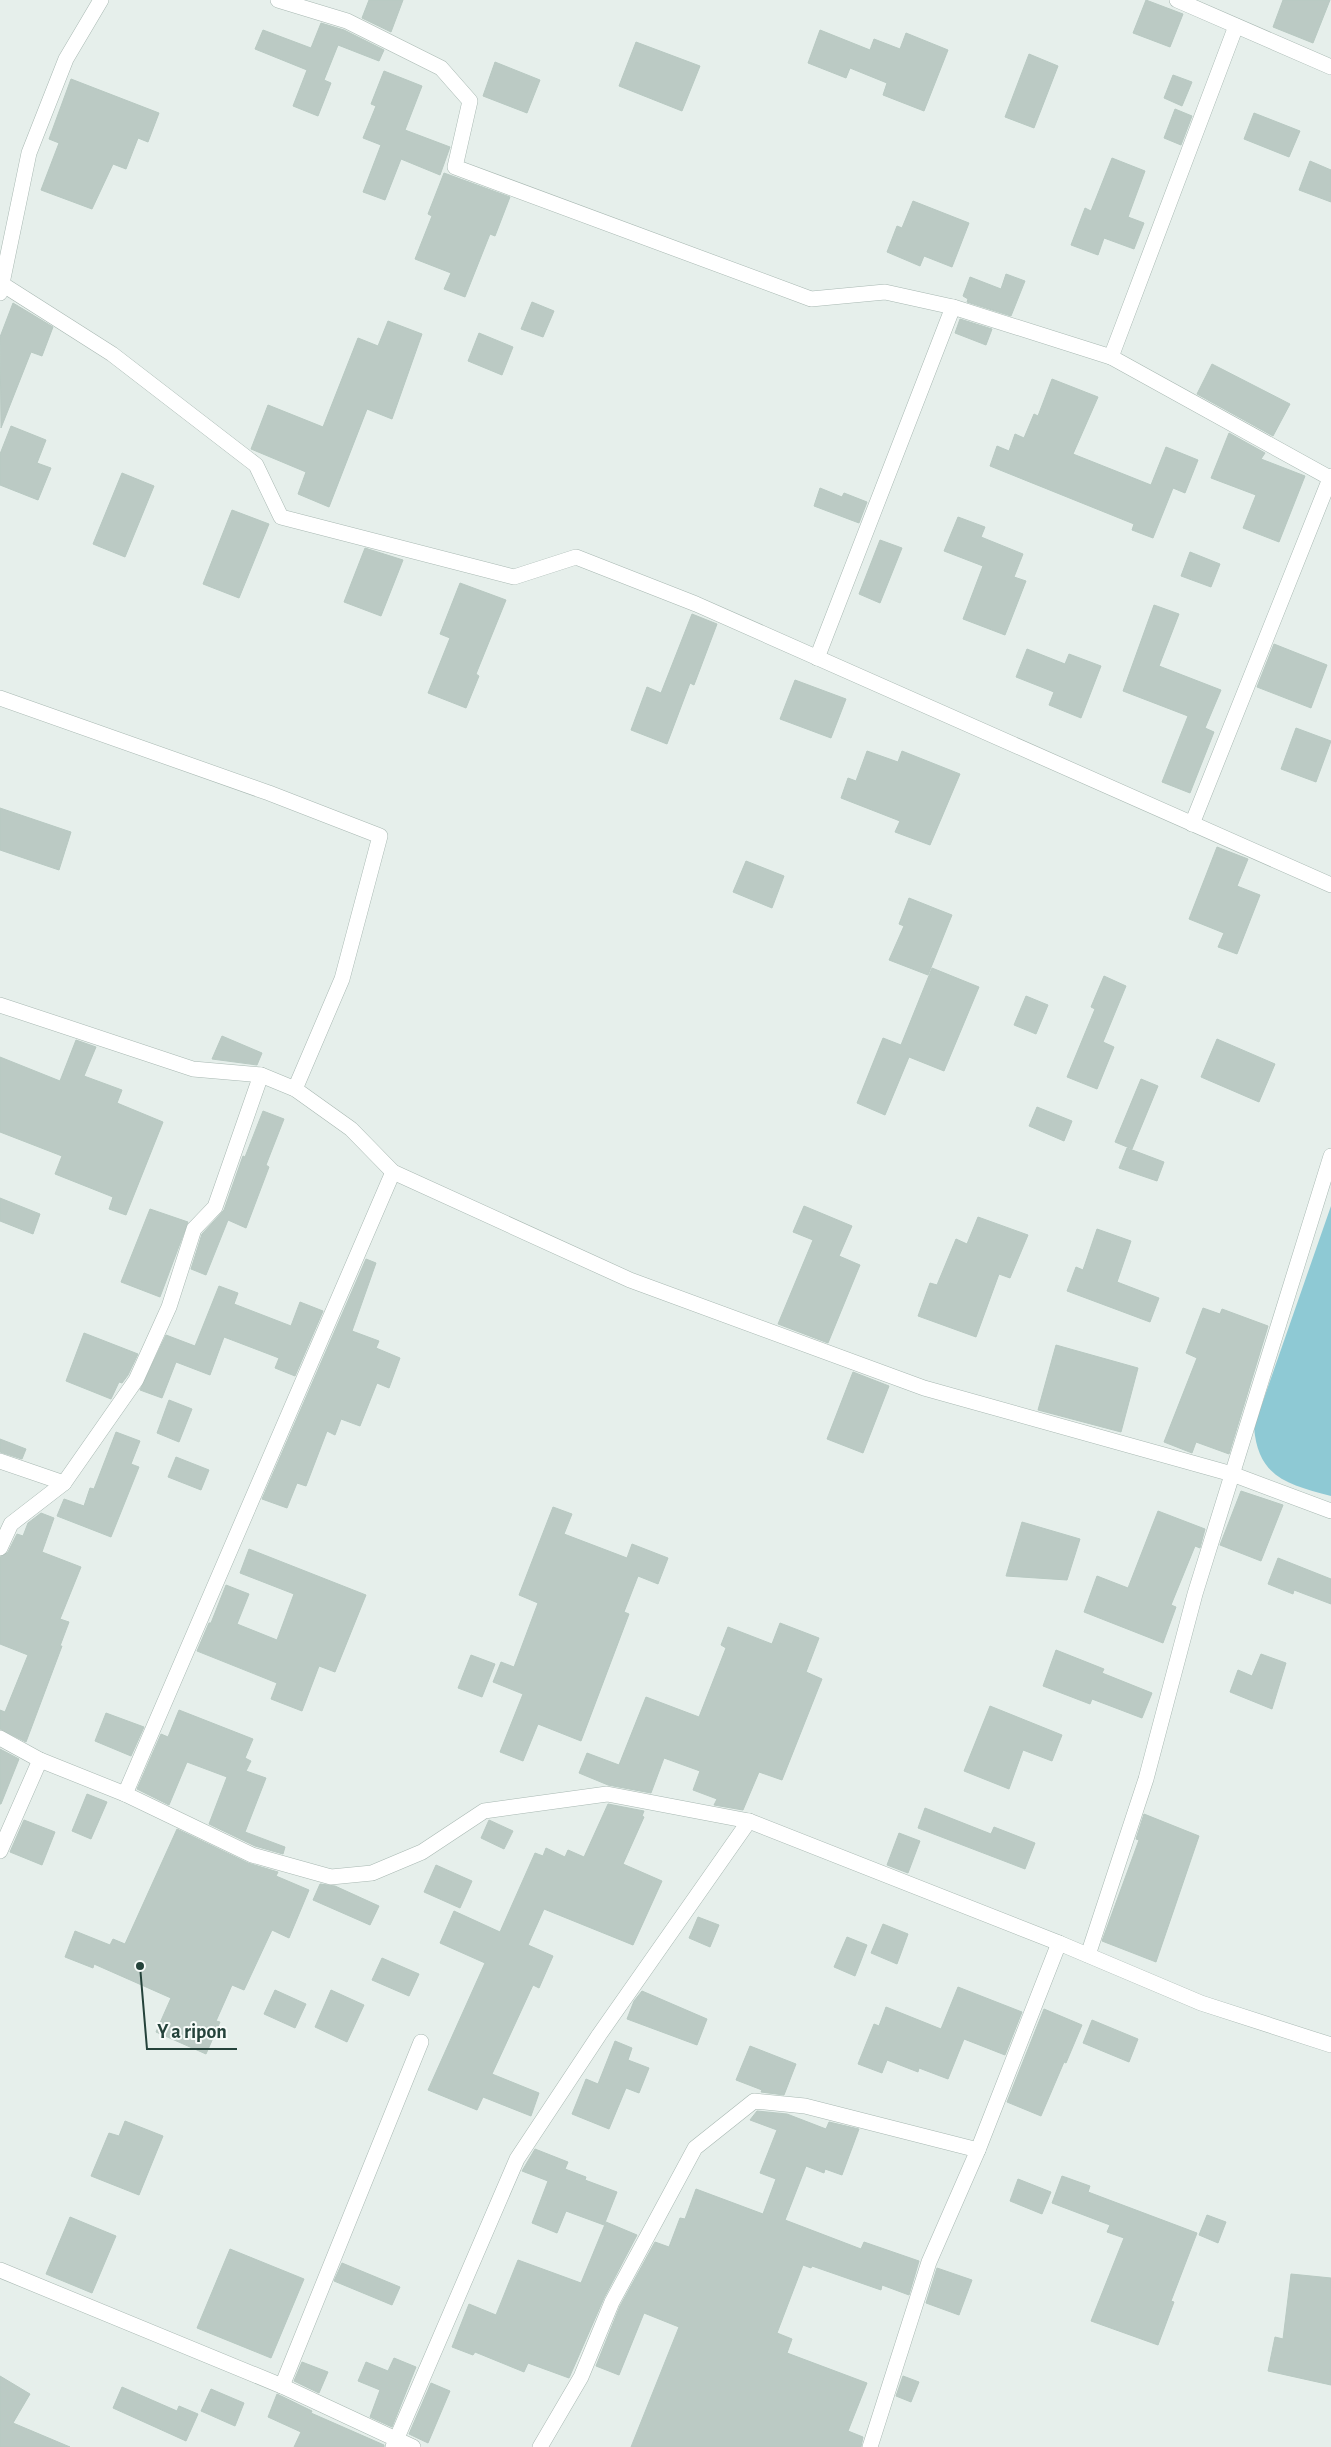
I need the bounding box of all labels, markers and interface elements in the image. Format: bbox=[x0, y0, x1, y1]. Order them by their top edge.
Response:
callout: Y a ripon bbox=[147, 2014, 237, 2049]
text: Y a ripon bbox=[157, 2022, 227, 2042]

